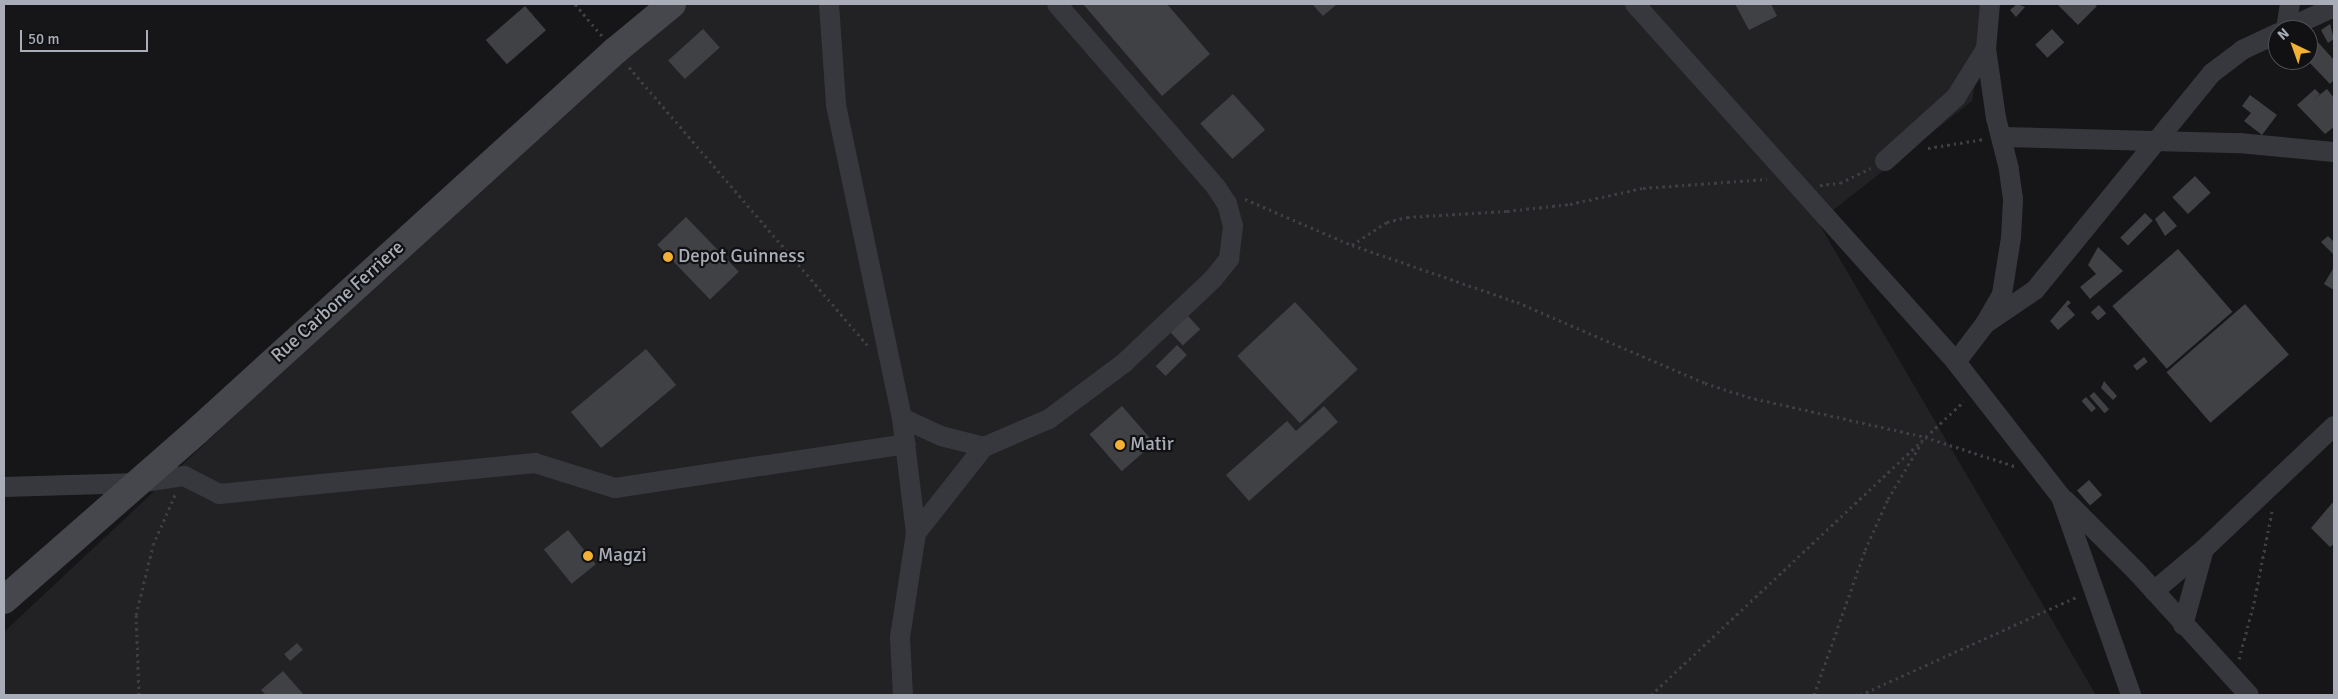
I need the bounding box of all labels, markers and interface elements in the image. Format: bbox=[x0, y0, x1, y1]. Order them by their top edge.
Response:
scale bar bbox=[22, 20, 150, 52]
north arrow bbox=[2268, 20, 2318, 70]
text: N bbox=[2274, 25, 2293, 44]
text: 50 m bbox=[28, 30, 59, 48]
street label: Rue Carbone Ferriere bbox=[267, 236, 409, 368]
place label: Depot Guinness bbox=[678, 246, 805, 268]
marker: Depot Guinness bbox=[662, 251, 674, 263]
place label: Matir bbox=[1130, 434, 1174, 456]
marker: Matir bbox=[1114, 439, 1126, 451]
place label: Magzi bbox=[598, 545, 647, 567]
marker: Magzi bbox=[582, 550, 594, 562]

